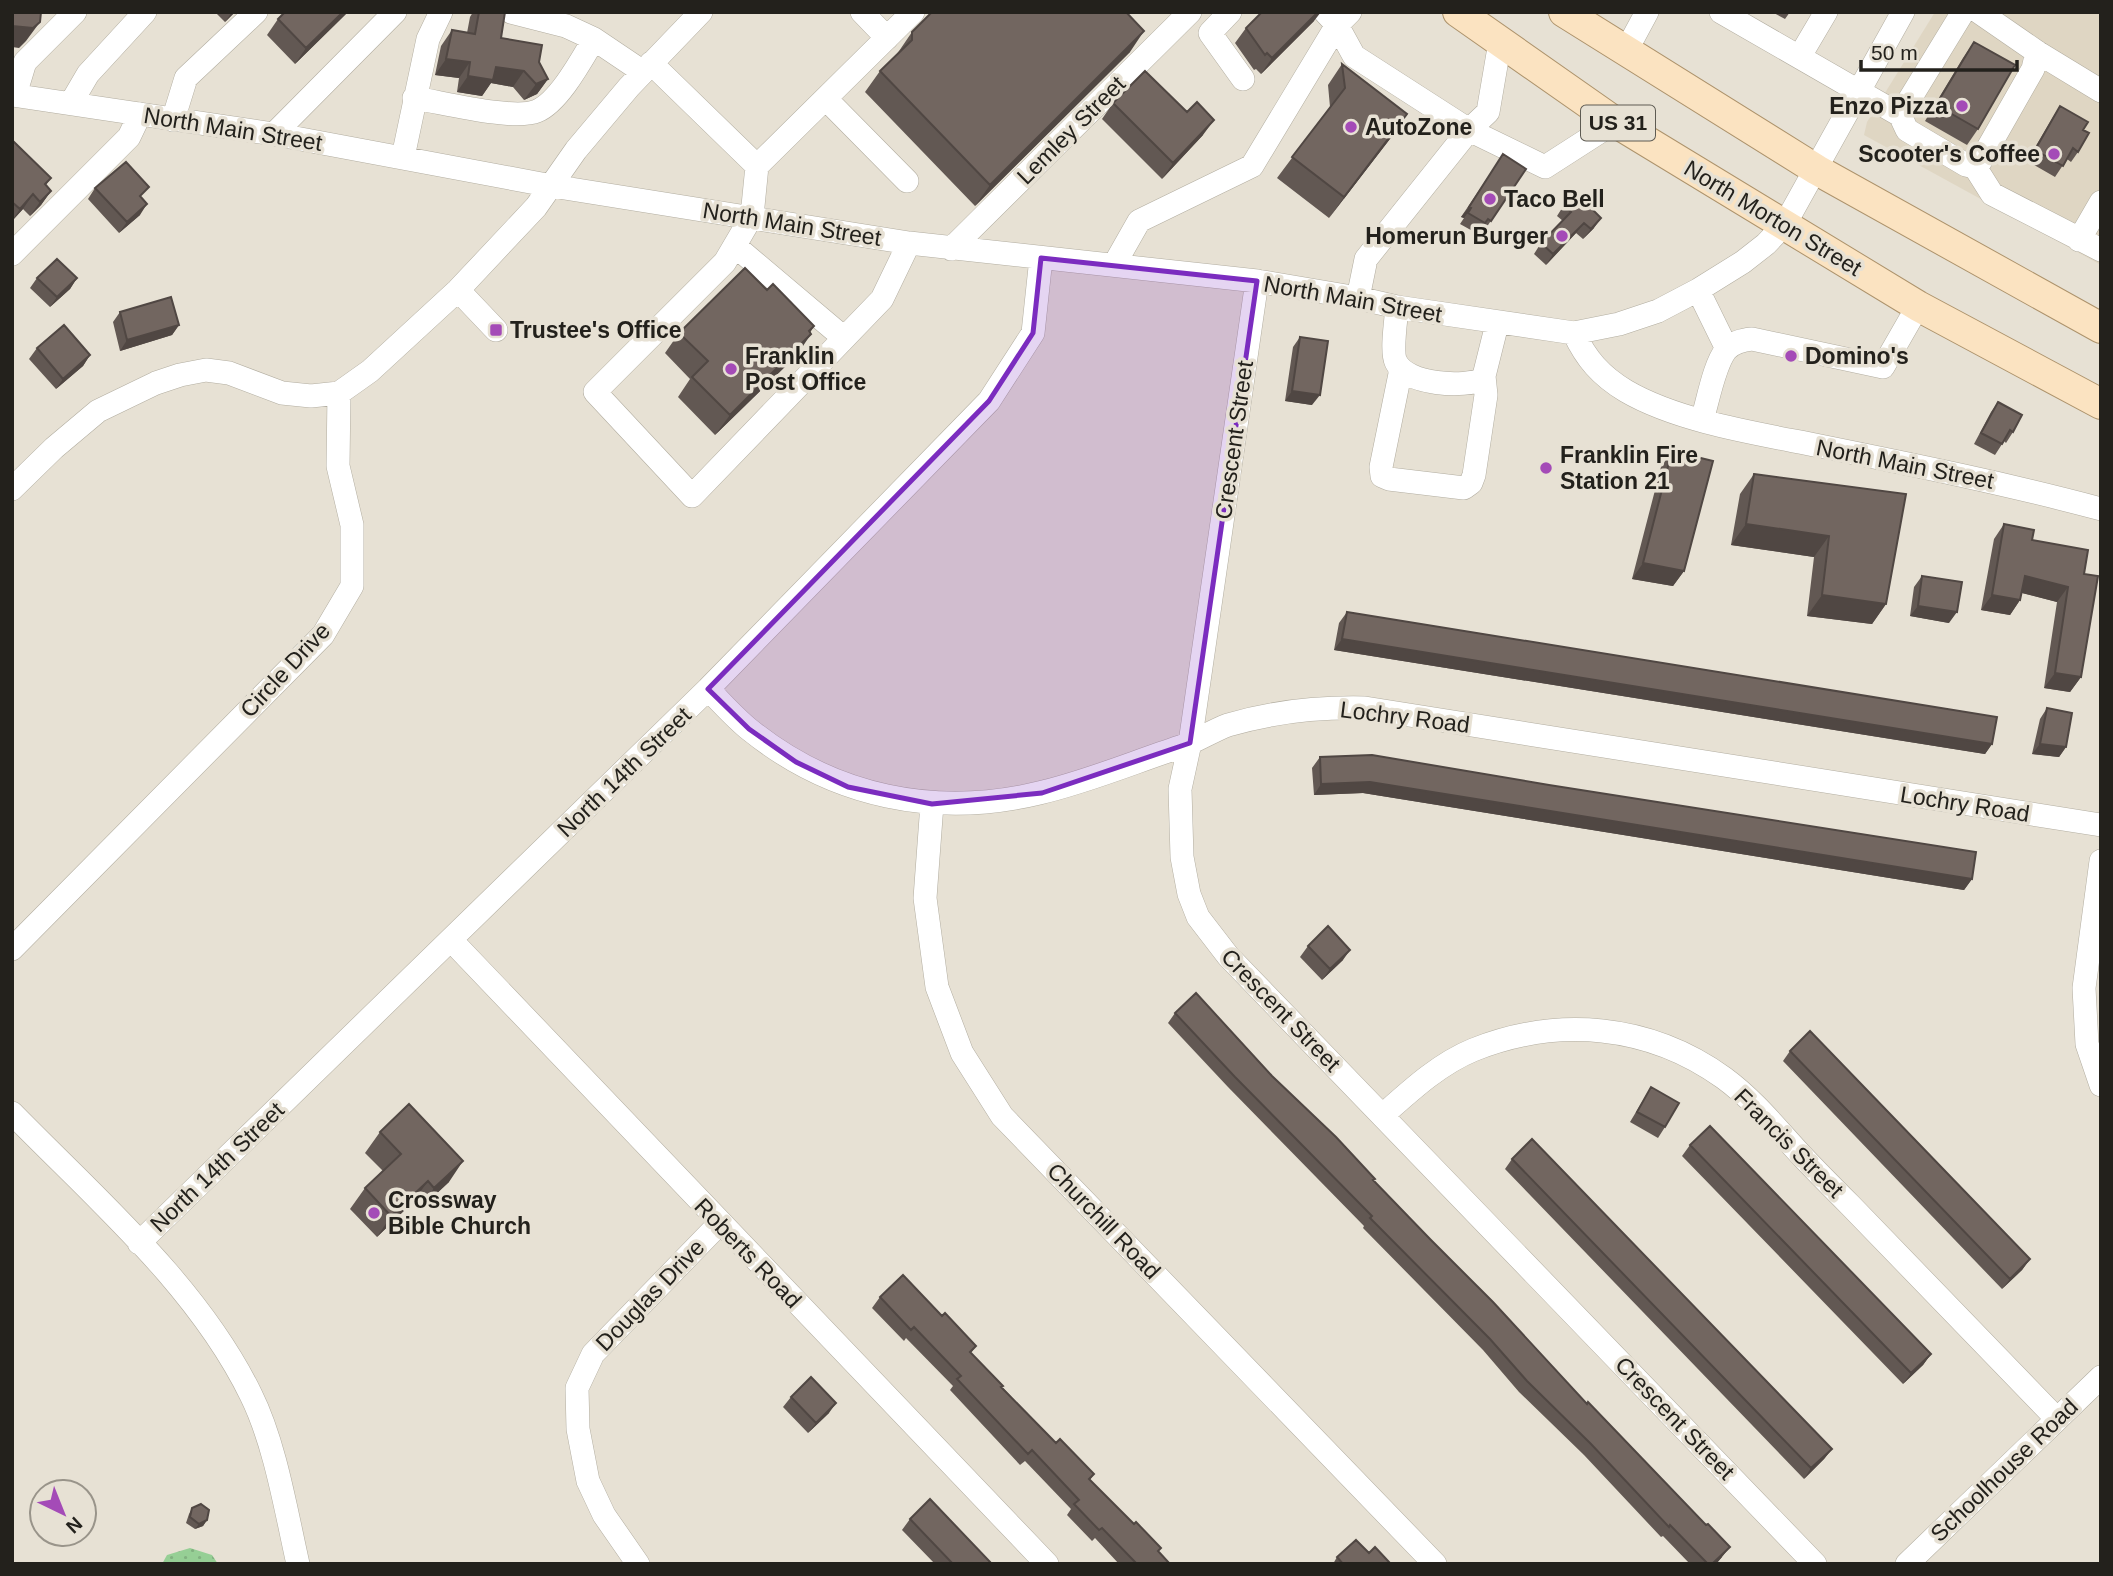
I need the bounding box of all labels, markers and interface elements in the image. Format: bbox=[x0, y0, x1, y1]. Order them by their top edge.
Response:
scale bar bbox=[1861, 28, 2017, 72]
text: 50 m bbox=[1871, 41, 1918, 64]
street label: Lemley Street bbox=[1012, 70, 1131, 189]
place label: Enzo Pizza bbox=[1829, 93, 1948, 119]
marker: Enzo Pizza bbox=[1954, 98, 1970, 114]
street label: North Main Street bbox=[142, 102, 325, 156]
road number: US 31 bbox=[1581, 106, 1655, 140]
place label: AutoZone bbox=[1365, 114, 1472, 140]
marker: AutoZone bbox=[1343, 119, 1359, 135]
place label: Scooter's Coffee bbox=[1858, 141, 2040, 167]
marker: Scooter's Coffee bbox=[2046, 146, 2062, 162]
street label: North Morton Street bbox=[1680, 155, 1867, 281]
place label: Taco Bell bbox=[1504, 186, 1605, 212]
marker: Taco Bell bbox=[1482, 191, 1498, 207]
street label: North Main Street bbox=[701, 197, 884, 251]
place label: Homerun Burger bbox=[1365, 223, 1548, 249]
marker: Homerun Burger bbox=[1554, 228, 1570, 244]
street label: North Main Street bbox=[1262, 271, 1445, 328]
place label: Trustee's Office bbox=[510, 317, 682, 343]
marker: Trustee's Office bbox=[488, 322, 504, 338]
place label: Franklin Post Office bbox=[745, 343, 866, 395]
place label: Domino's bbox=[1805, 343, 1909, 369]
marker: Domino's bbox=[1783, 348, 1799, 364]
street label: Crescent Street bbox=[1210, 358, 1258, 521]
marker: Franklin Post Office bbox=[723, 361, 739, 377]
street label: North Main Street bbox=[1814, 434, 1997, 494]
place label: Franklin Fire Station 21 bbox=[1560, 442, 1698, 494]
marker: Franklin Fire Station 21 bbox=[1538, 460, 1554, 476]
street label: Circle Drive bbox=[235, 618, 335, 722]
street label: Lochry Road bbox=[1339, 696, 1471, 738]
street label: North 14th Street bbox=[552, 701, 696, 842]
street label: Lochry Road bbox=[1899, 781, 2031, 827]
street label: Crescent Street bbox=[1216, 943, 1346, 1077]
street label: Francis Street bbox=[1729, 1083, 1849, 1203]
street label: North 14th Street bbox=[145, 1096, 289, 1237]
street label: Churchill Road bbox=[1042, 1158, 1166, 1284]
place label: Crossway Bible Church bbox=[388, 1187, 531, 1239]
street label: Roberts Road bbox=[689, 1193, 807, 1313]
marker: Crossway Bible Church bbox=[366, 1205, 382, 1221]
street label: Douglas Drive bbox=[590, 1234, 710, 1356]
street label: Crescent Street bbox=[1610, 1351, 1740, 1485]
street label: Schoolhouse Road bbox=[1925, 1393, 2083, 1547]
north arrow bbox=[28, 1478, 98, 1548]
text: N bbox=[62, 1513, 86, 1537]

